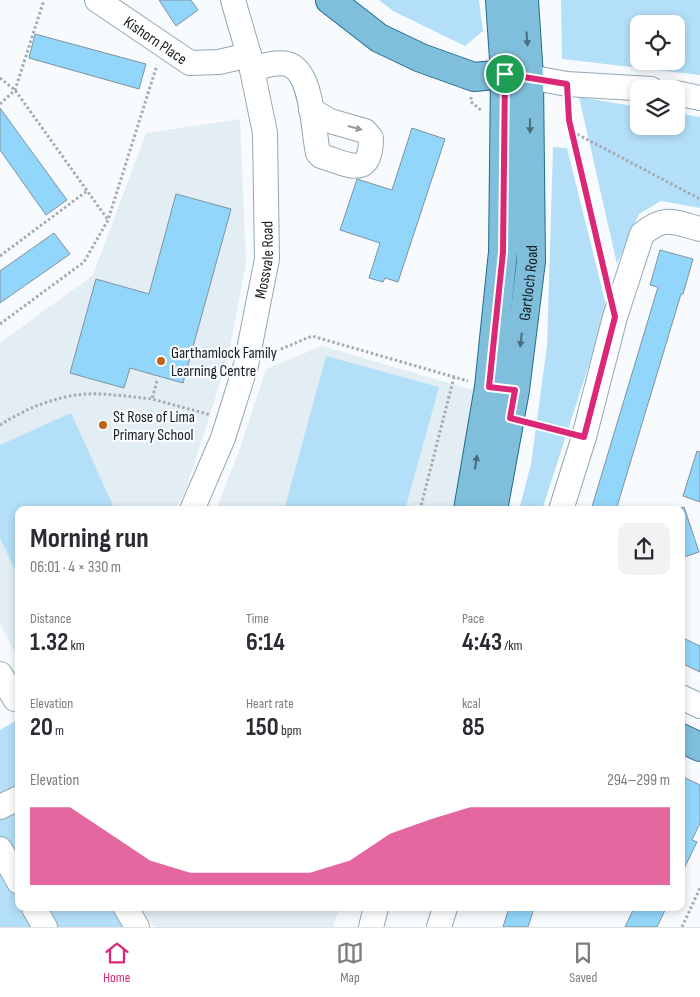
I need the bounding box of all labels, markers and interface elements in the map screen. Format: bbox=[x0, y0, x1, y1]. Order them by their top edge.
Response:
street label: Kishorn Place bbox=[120, 13, 190, 69]
map controls bbox=[630, 15, 685, 135]
button: locate bbox=[630, 15, 685, 70]
one-way arrow bbox=[523, 31, 531, 47]
pin bbox=[484, 53, 526, 95]
icon: arrive bbox=[491, 60, 519, 88]
button: layers bbox=[630, 80, 685, 135]
one-way arrow bbox=[526, 118, 534, 134]
one-way arrow bbox=[348, 125, 363, 133]
street label: Mossvale Road bbox=[251, 221, 278, 300]
street label: Gartloch Road bbox=[516, 245, 542, 322]
one-way arrow bbox=[517, 333, 525, 349]
place label: Garthamlock Family Learning Centre bbox=[171, 344, 277, 381]
marker: Garthamlock Family Learning Centre bbox=[155, 355, 167, 367]
place label: St Rose of Lima Primary School bbox=[113, 408, 195, 445]
marker: St Rose of Lima Primary School bbox=[97, 419, 109, 431]
one-way arrow bbox=[473, 454, 481, 470]
text: Morning run bbox=[30, 522, 149, 555]
button: share bbox=[618, 523, 670, 575]
text: 06:01 · 4 × 330 m bbox=[30, 558, 121, 577]
text: Distance bbox=[30, 610, 71, 627]
text: Time bbox=[246, 610, 269, 627]
text: Pace bbox=[462, 610, 484, 627]
text: 1.32 bbox=[30, 627, 68, 658]
text: 6:14 bbox=[246, 627, 285, 658]
text: 4:43 bbox=[462, 627, 502, 658]
text: km bbox=[68, 637, 85, 654]
text: /km bbox=[502, 637, 523, 654]
text: Elevation bbox=[30, 695, 73, 712]
text: Heart rate bbox=[246, 695, 294, 712]
text: kcal bbox=[462, 695, 481, 712]
text: 20 bbox=[30, 712, 53, 743]
text: 150 bbox=[246, 712, 279, 743]
text: 85 bbox=[462, 712, 485, 743]
text: m bbox=[53, 722, 64, 739]
text: bpm bbox=[279, 722, 302, 739]
text: Elevation bbox=[30, 771, 79, 790]
text: 294–299 m bbox=[607, 771, 670, 790]
tab: Home bbox=[103, 939, 131, 986]
tab: Map bbox=[336, 939, 364, 986]
tab: Saved bbox=[569, 939, 597, 986]

